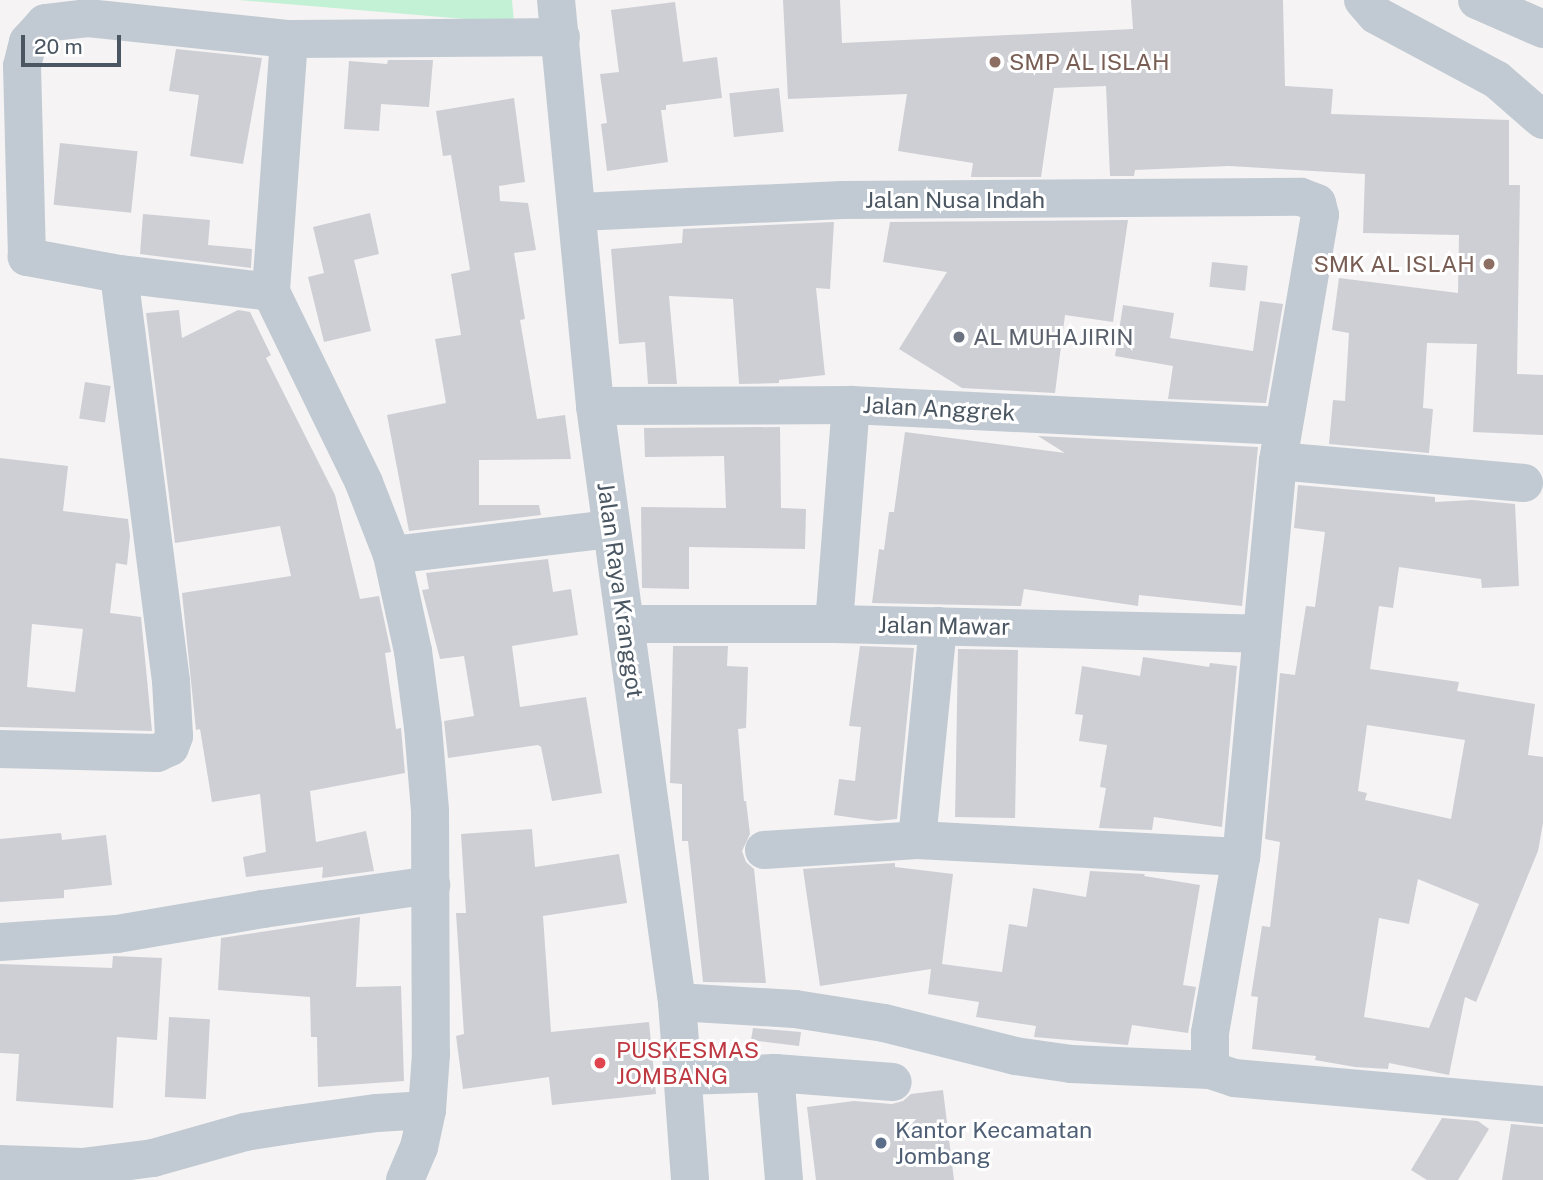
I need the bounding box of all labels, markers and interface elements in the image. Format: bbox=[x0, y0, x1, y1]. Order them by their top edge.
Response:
scale bar bbox=[24, 21, 124, 65]
text: 20 m bbox=[34, 34, 83, 59]
place label: SMP AL ISLAH bbox=[1009, 48, 1170, 76]
marker: SMP AL ISLAH bbox=[987, 54, 1003, 70]
street label: Jalan Nusa Indah bbox=[865, 186, 1045, 214]
place label: SMK AL ISLAH bbox=[1313, 250, 1475, 278]
marker: SMK AL ISLAH bbox=[1481, 256, 1497, 272]
place label: AL MUHAJIRIN bbox=[973, 323, 1134, 351]
marker: AL MUHAJIRIN bbox=[951, 329, 967, 345]
street label: Jalan Anggrek bbox=[862, 391, 1016, 427]
street label: Jalan Raya Kranggot bbox=[591, 480, 649, 700]
street label: Jalan Mawar bbox=[878, 611, 1010, 641]
place label: PUSKESMAS JOMBANG bbox=[616, 1036, 759, 1090]
marker: PUSKESMAS JOMBANG bbox=[590, 1053, 610, 1073]
place label: Kantor Kecamatan Jombang bbox=[895, 1116, 1092, 1170]
marker: Kantor Kecamatan Jombang bbox=[873, 1135, 889, 1151]

